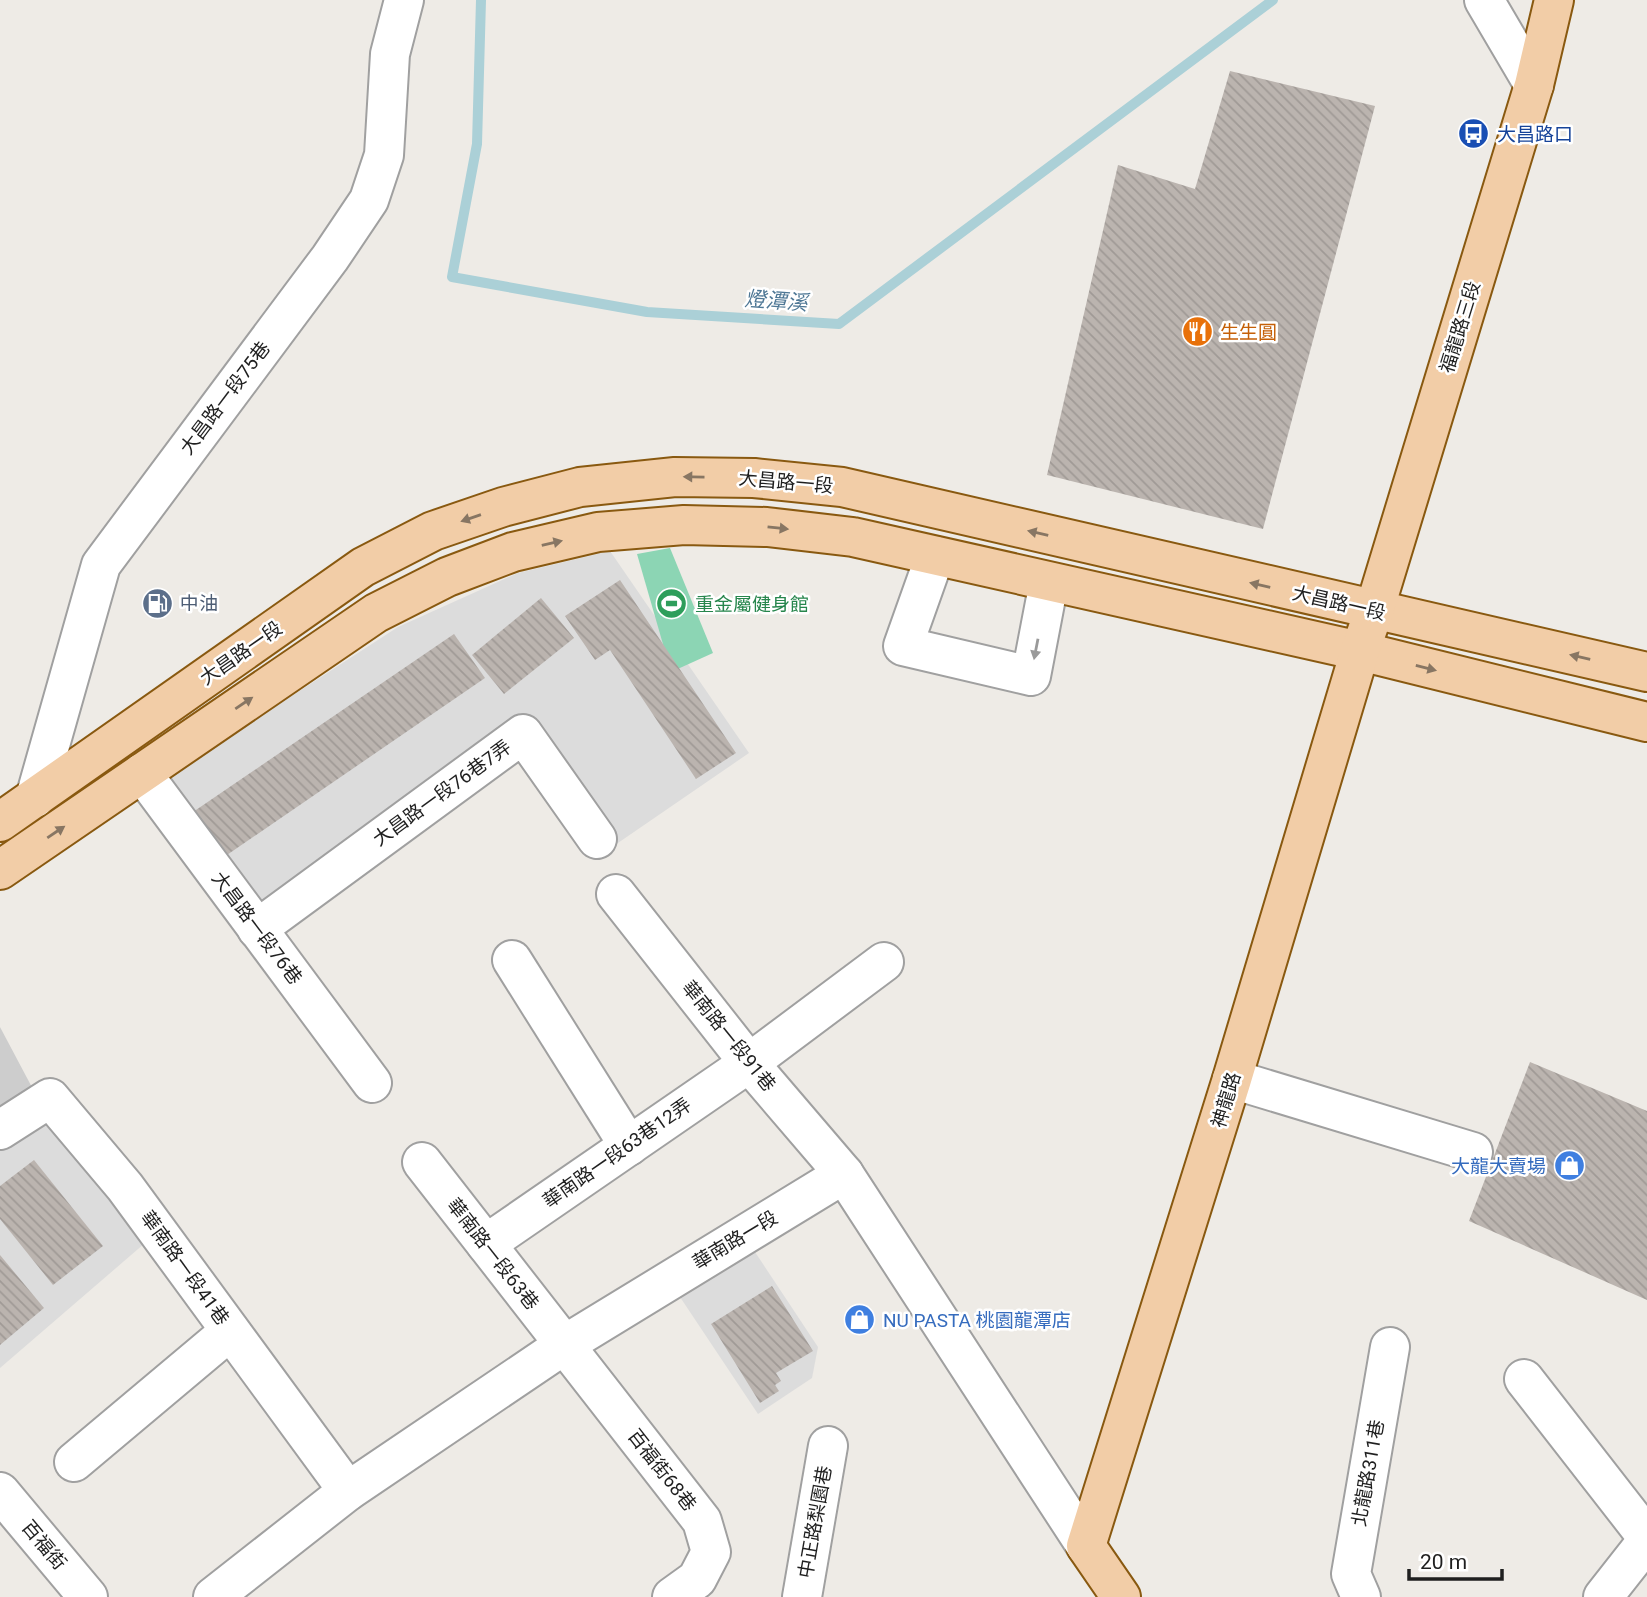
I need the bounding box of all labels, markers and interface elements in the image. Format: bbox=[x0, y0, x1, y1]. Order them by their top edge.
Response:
bus stop icon: 大昌路口 bbox=[1457, 117, 1491, 151]
place label: 大昌路口 bbox=[1497, 123, 1573, 146]
street label: 福龍路三段 bbox=[1435, 278, 1485, 376]
water label: 燈潭溪 bbox=[744, 287, 811, 315]
restaurant icon: 生生圓 bbox=[1180, 315, 1214, 349]
place label: 生生圓 bbox=[1220, 321, 1277, 344]
street label: 大昌路一段75巷 bbox=[175, 337, 275, 459]
street label: 大昌路一段 bbox=[738, 466, 834, 498]
one-way arrow bbox=[683, 471, 705, 483]
one-way arrow bbox=[461, 513, 482, 524]
one-way arrow bbox=[767, 523, 789, 534]
one-way arrow bbox=[1027, 527, 1049, 538]
one-way arrow bbox=[541, 537, 563, 548]
one-way arrow bbox=[1249, 579, 1271, 590]
street label: 大昌路一段 bbox=[1290, 581, 1388, 625]
fuel station icon: 中油 bbox=[140, 586, 174, 620]
sports icon: 重金屬健身館 bbox=[655, 587, 689, 621]
place label: 中油 bbox=[180, 592, 218, 615]
place label: 重金屬健身館 bbox=[695, 593, 809, 616]
street label: 大昌路一段 bbox=[195, 616, 287, 690]
one-way arrow bbox=[1030, 638, 1041, 660]
one-way arrow bbox=[1569, 652, 1591, 663]
one-way arrow bbox=[1415, 663, 1437, 674]
one-way arrow bbox=[235, 696, 253, 710]
street label: 大昌路一段76巷7弄 bbox=[368, 735, 516, 851]
one-way arrow bbox=[47, 825, 65, 839]
street label: 大昌路一段76巷 bbox=[207, 867, 307, 989]
street label: 華南路一段91巷 bbox=[677, 976, 781, 1096]
street label: 神龍路 bbox=[1207, 1069, 1245, 1131]
street label: 華南路一段63巷12弄 bbox=[538, 1093, 696, 1213]
shop icon: 大龍大賣場 bbox=[1552, 1149, 1586, 1183]
place label: 大龍大賣場 bbox=[1451, 1155, 1546, 1178]
street label: 華南路一段63巷 bbox=[442, 1194, 544, 1314]
street label: 華南路一段41巷 bbox=[136, 1206, 234, 1330]
street label: 華南路一段 bbox=[688, 1206, 782, 1274]
shop icon: NU PASTA 桃園龍潭店 bbox=[843, 1303, 877, 1337]
place label: NU PASTA 桃園龍潭店 bbox=[883, 1309, 1071, 1332]
street label: 北龍路311巷 bbox=[1347, 1418, 1389, 1528]
street label: 百福街68巷 bbox=[623, 1425, 701, 1515]
street label: 中正路梨園巷 bbox=[794, 1464, 836, 1580]
street label: 百福街 bbox=[17, 1516, 71, 1574]
scale bar bbox=[1409, 1538, 1502, 1582]
text: 20 m bbox=[1420, 1550, 1467, 1574]

